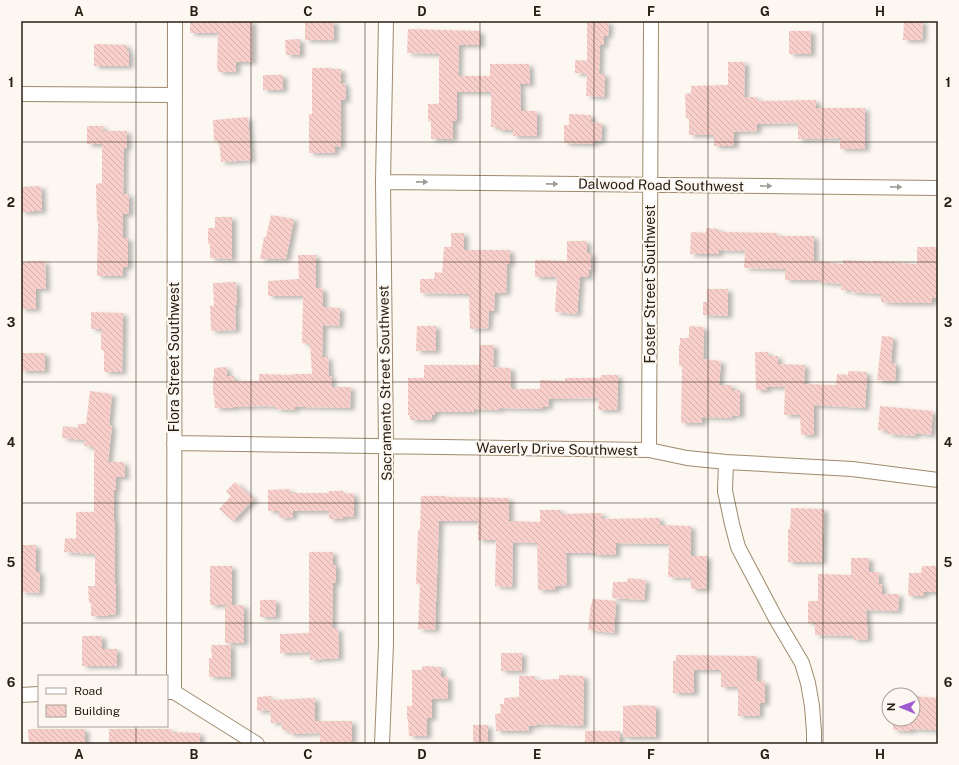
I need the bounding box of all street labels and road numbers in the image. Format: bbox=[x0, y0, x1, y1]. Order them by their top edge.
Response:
street label: Dalwood Road Southwest bbox=[578, 176, 744, 194]
street label: Foster Street Southwest bbox=[642, 205, 658, 363]
street label: Flora Street Southwest bbox=[166, 282, 182, 432]
street label: Sacramento Street Southwest bbox=[375, 285, 395, 481]
street label: Waverly Drive Southwest bbox=[476, 440, 638, 458]

